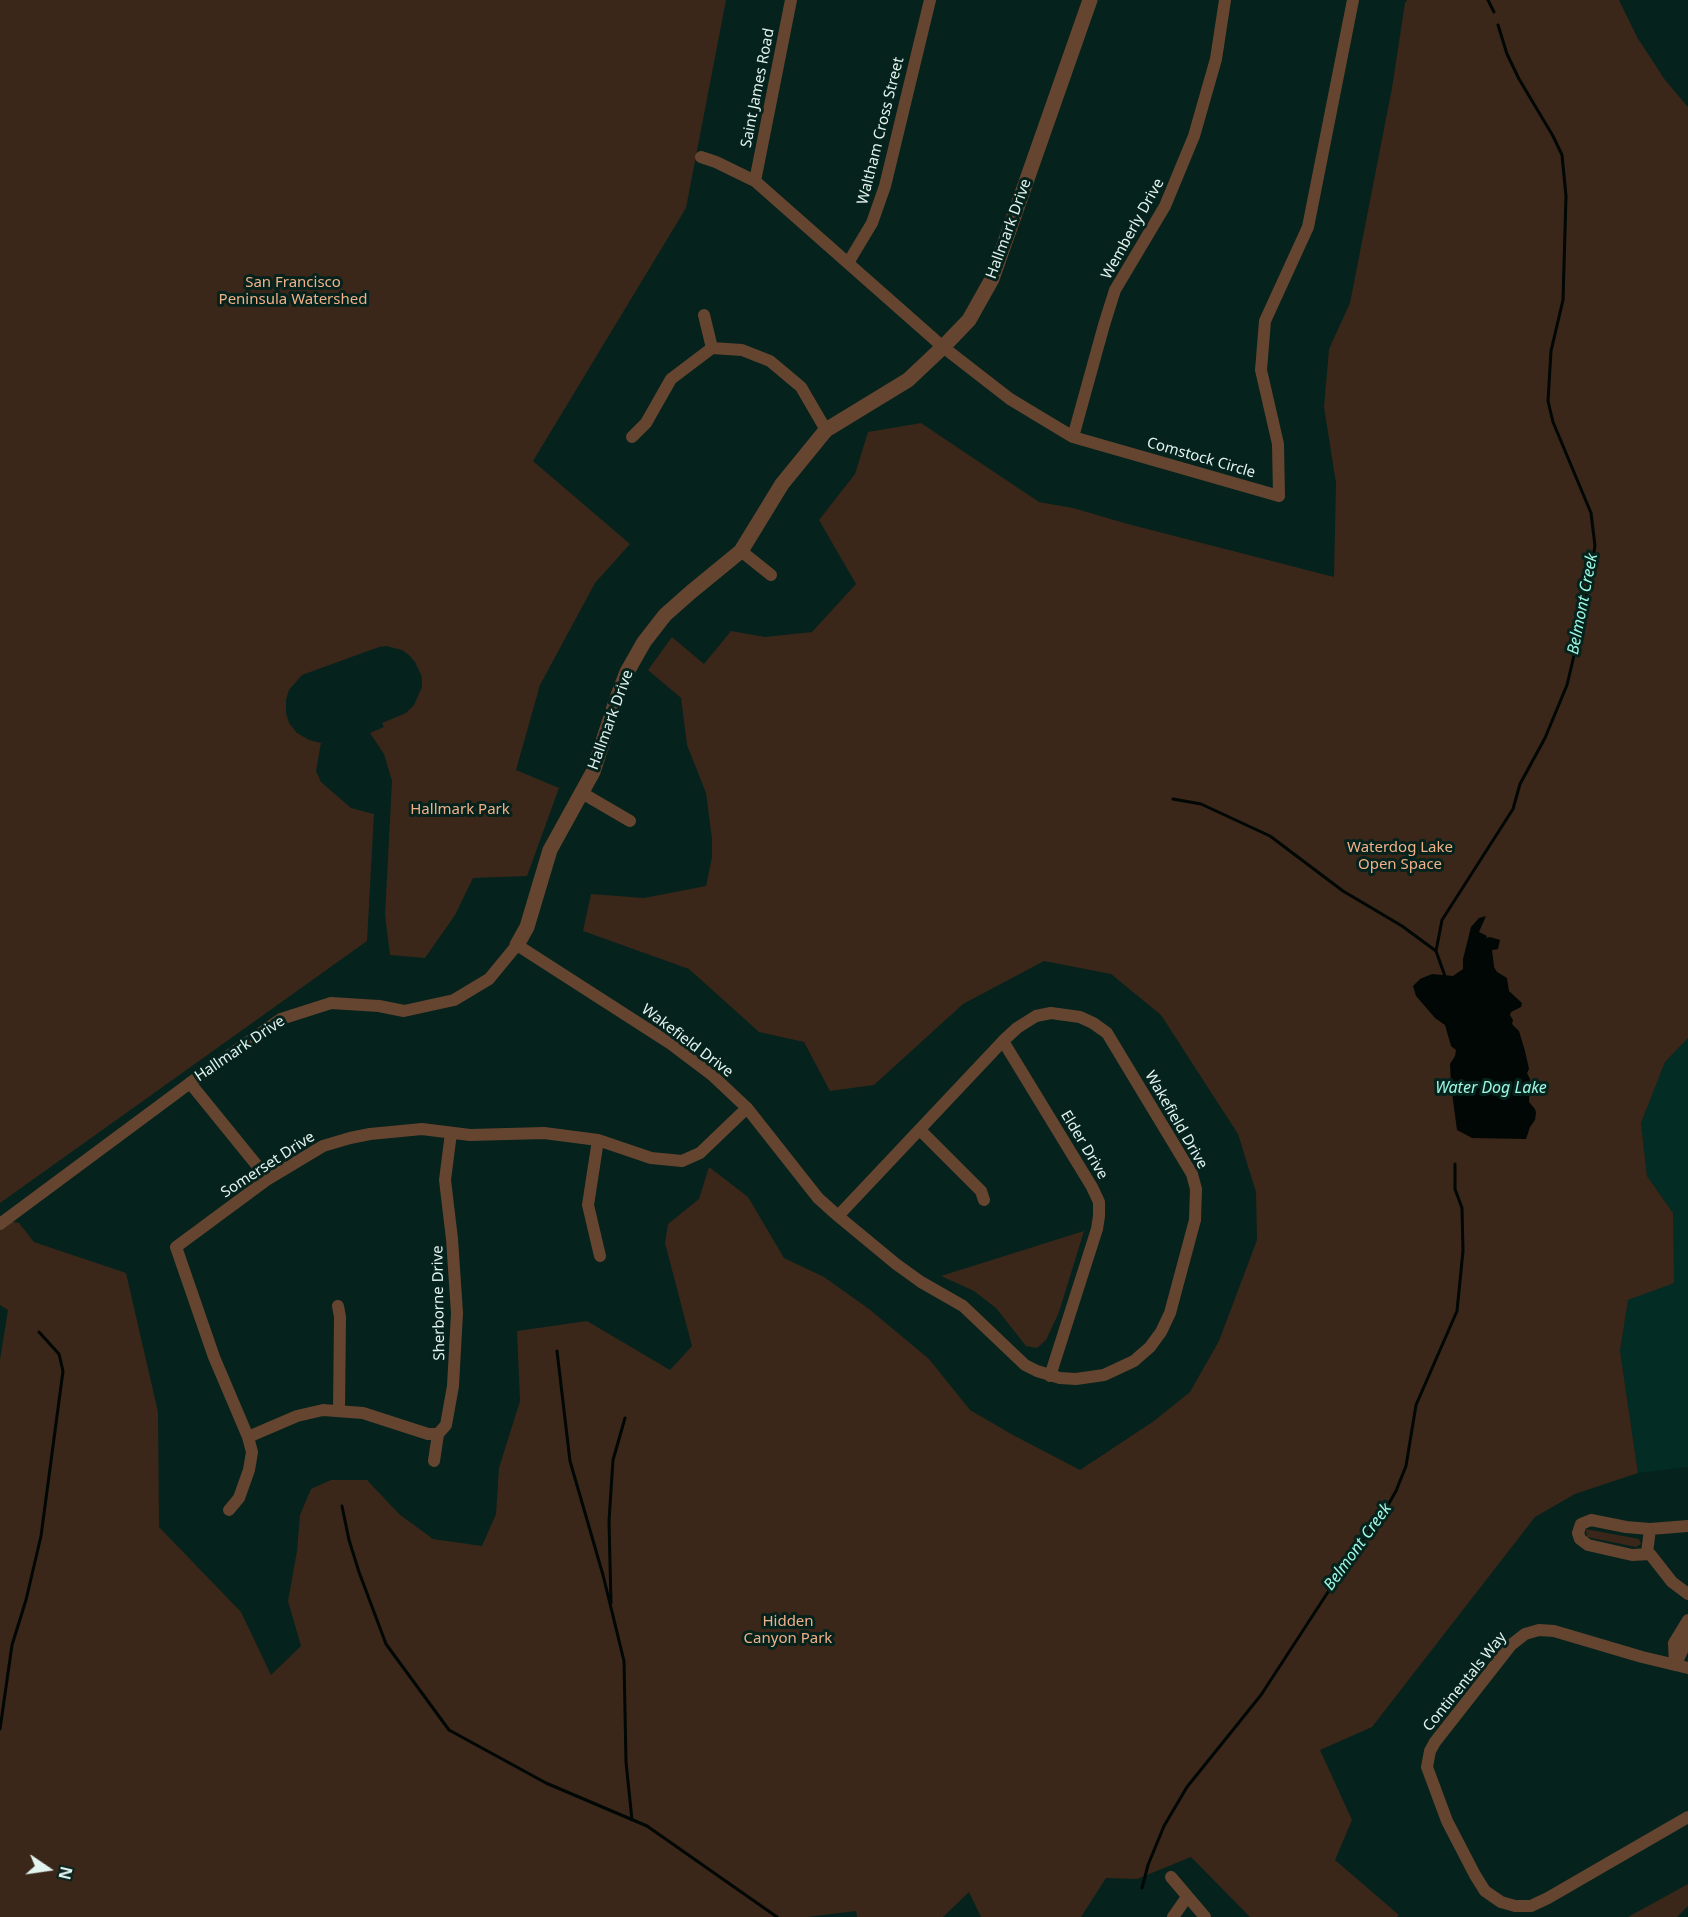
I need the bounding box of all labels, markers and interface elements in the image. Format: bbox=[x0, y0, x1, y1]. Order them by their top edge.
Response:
street label: Saint James Road bbox=[738, 27, 778, 149]
street label: Waltham Cross Street bbox=[854, 55, 908, 207]
street label: Wemberly Drive bbox=[1098, 175, 1168, 283]
street label: Hallmark Drive bbox=[983, 177, 1035, 281]
park label: San Francisco Peninsula Watershed bbox=[219, 274, 367, 309]
street label: Comstock Circle bbox=[1145, 434, 1257, 482]
water label: Belmont Creek bbox=[1564, 552, 1602, 656]
street label: Hallmark Drive bbox=[585, 668, 637, 772]
park label: Hallmark Park bbox=[410, 801, 510, 819]
park label: Waterdog Lake Open Space bbox=[1347, 839, 1453, 874]
street label: Wakefield Drive bbox=[638, 1001, 736, 1081]
street label: Hallmark Drive bbox=[191, 1012, 289, 1086]
street label: Wakefield Drive bbox=[1141, 1068, 1211, 1172]
water label: Water Dog Lake bbox=[1435, 1078, 1547, 1098]
street label: Elder Drive bbox=[1056, 1107, 1112, 1183]
street label: Somerset Drive bbox=[218, 1128, 318, 1202]
street label: Sherborne Drive bbox=[429, 1245, 449, 1361]
water label: Belmont Creek bbox=[1320, 1500, 1396, 1594]
park label: Hidden Canyon Park bbox=[744, 1613, 832, 1648]
street label: Continentals Way bbox=[1419, 1629, 1511, 1735]
north arrow bbox=[18, 1839, 78, 1899]
text: N bbox=[53, 1864, 78, 1882]

